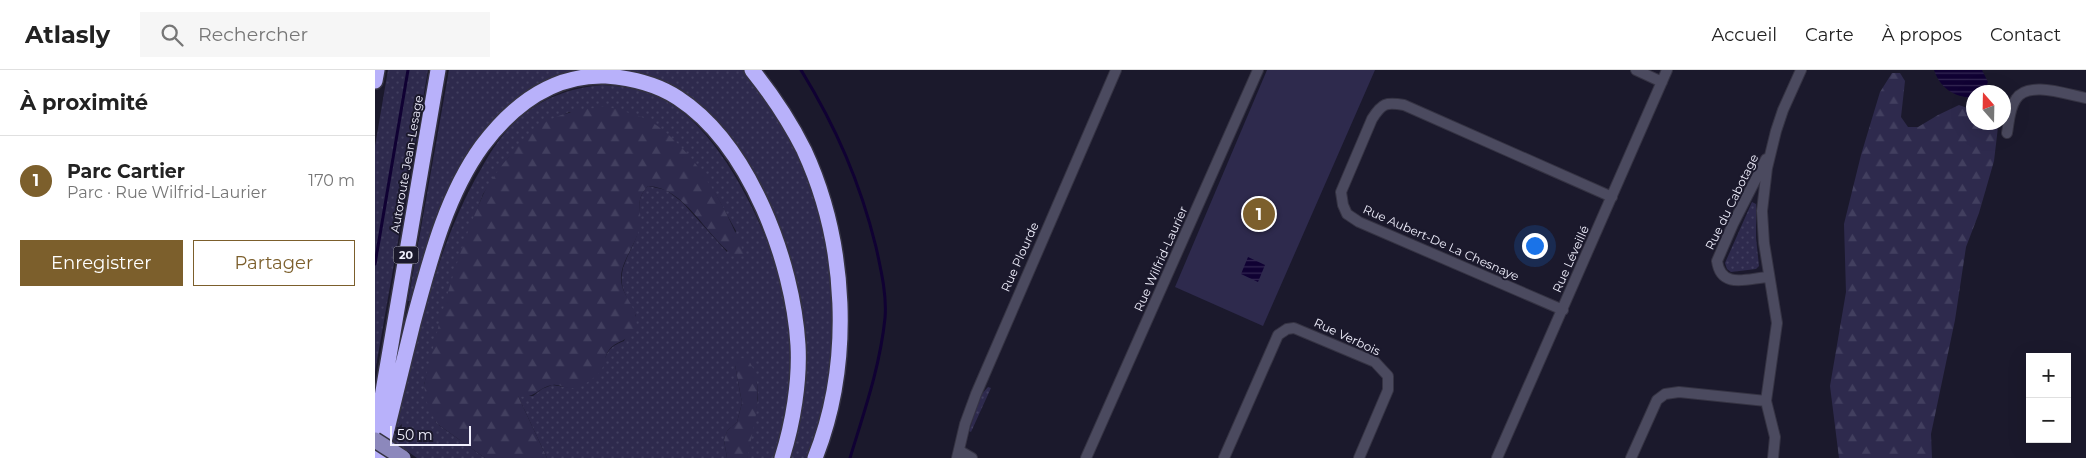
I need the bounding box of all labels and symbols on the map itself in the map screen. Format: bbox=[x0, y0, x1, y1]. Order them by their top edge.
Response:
north arrow bbox=[1966, 85, 2011, 130]
street label: Autoroute Jean-Lesage bbox=[387, 94, 426, 234]
street label: Rue du Cabotage bbox=[1702, 151, 1761, 252]
pin: 1 bbox=[1243, 195, 1275, 233]
street label: Rue Aubert-De La Chesnaye bbox=[1361, 201, 1522, 284]
street label: Rue Wilfrid-Laurier bbox=[1131, 204, 1191, 314]
street label: Rue Plourde bbox=[998, 220, 1042, 294]
street label: Rue Léveillé bbox=[1549, 223, 1592, 295]
your location bbox=[1522, 233, 1548, 259]
road number: 20 bbox=[393, 246, 419, 264]
street label: Rue Verbois bbox=[1312, 315, 1383, 359]
scale bar bbox=[390, 423, 471, 446]

